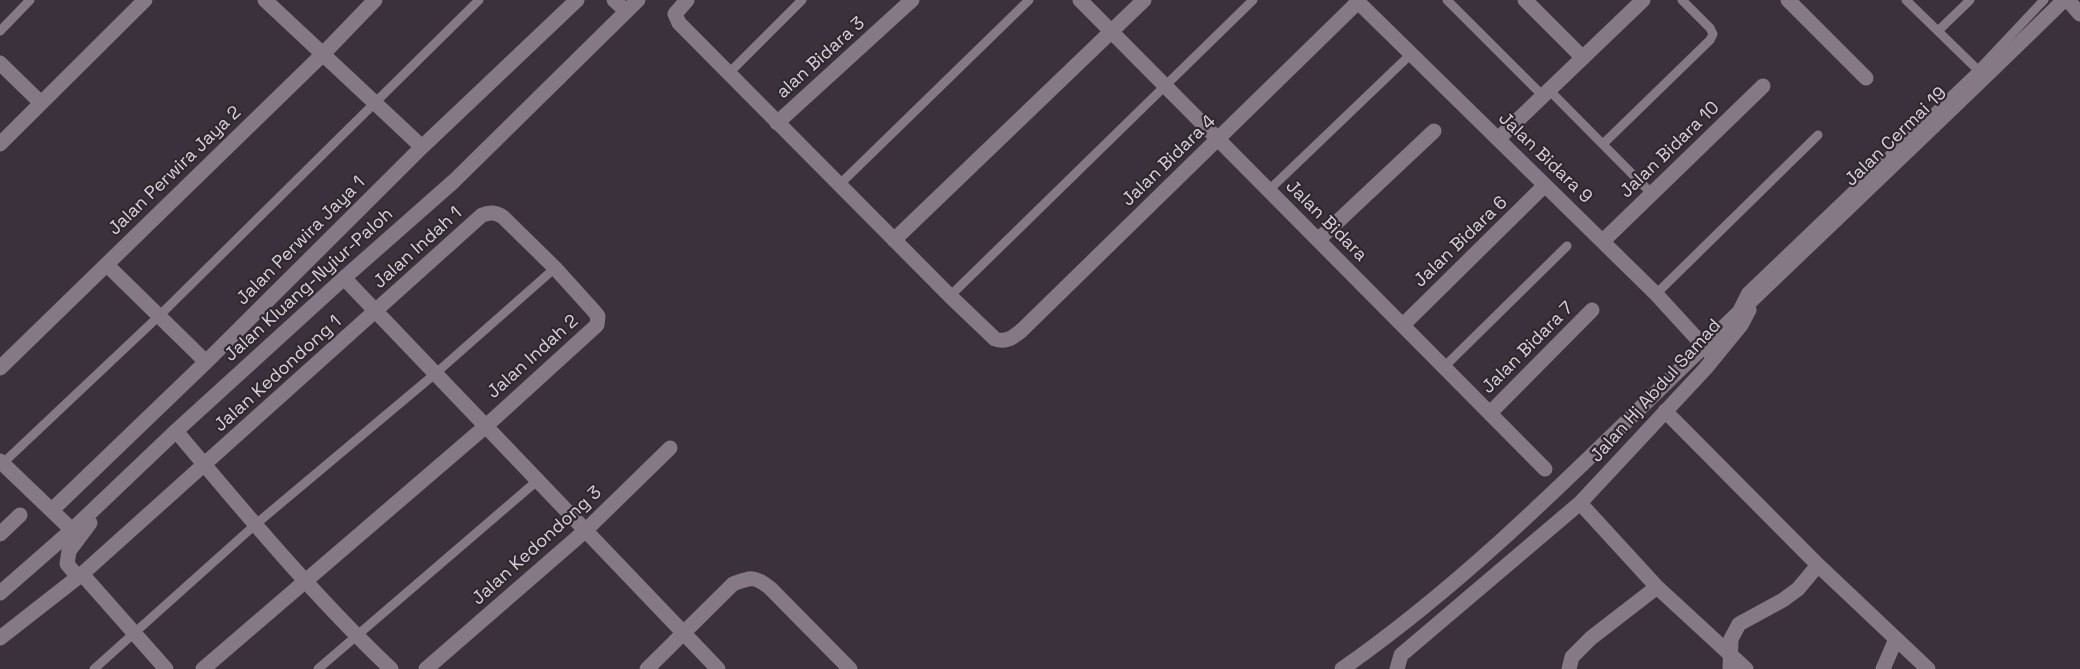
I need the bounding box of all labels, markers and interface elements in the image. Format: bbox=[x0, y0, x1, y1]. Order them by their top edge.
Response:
street label: alan Bidara 3 bbox=[772, 13, 870, 103]
street label: Jalan Cermai 19 bbox=[1841, 83, 1951, 191]
street label: Jalan Bidara 10 bbox=[1616, 97, 1724, 203]
street label: Jalan Perwira Jaya 2 bbox=[104, 102, 246, 240]
street label: Jalan Bidara 9 bbox=[1494, 108, 1596, 208]
street label: Jalan Bidara 4 bbox=[1118, 111, 1220, 211]
street label: Jalan Perwira Jaya 1 bbox=[232, 172, 370, 310]
street label: Jalan Bidara bbox=[1281, 176, 1371, 266]
street label: Jalan Bidara 6 bbox=[1410, 192, 1512, 292]
street label: Jalan Indah 1 bbox=[369, 203, 467, 293]
street label: Jalan Kluang-Nyiur-Paloh bbox=[220, 204, 398, 366]
street label: Jalan Bidara 7 bbox=[1478, 298, 1578, 398]
street label: Jalan Kedondong 1 bbox=[210, 311, 346, 437]
street label: Jalan Indah 2 bbox=[483, 311, 583, 403]
street label: Jalan Hj Abdul Samad bbox=[1586, 315, 1726, 467]
street label: Jalan Kedondong 3 bbox=[468, 482, 606, 610]

